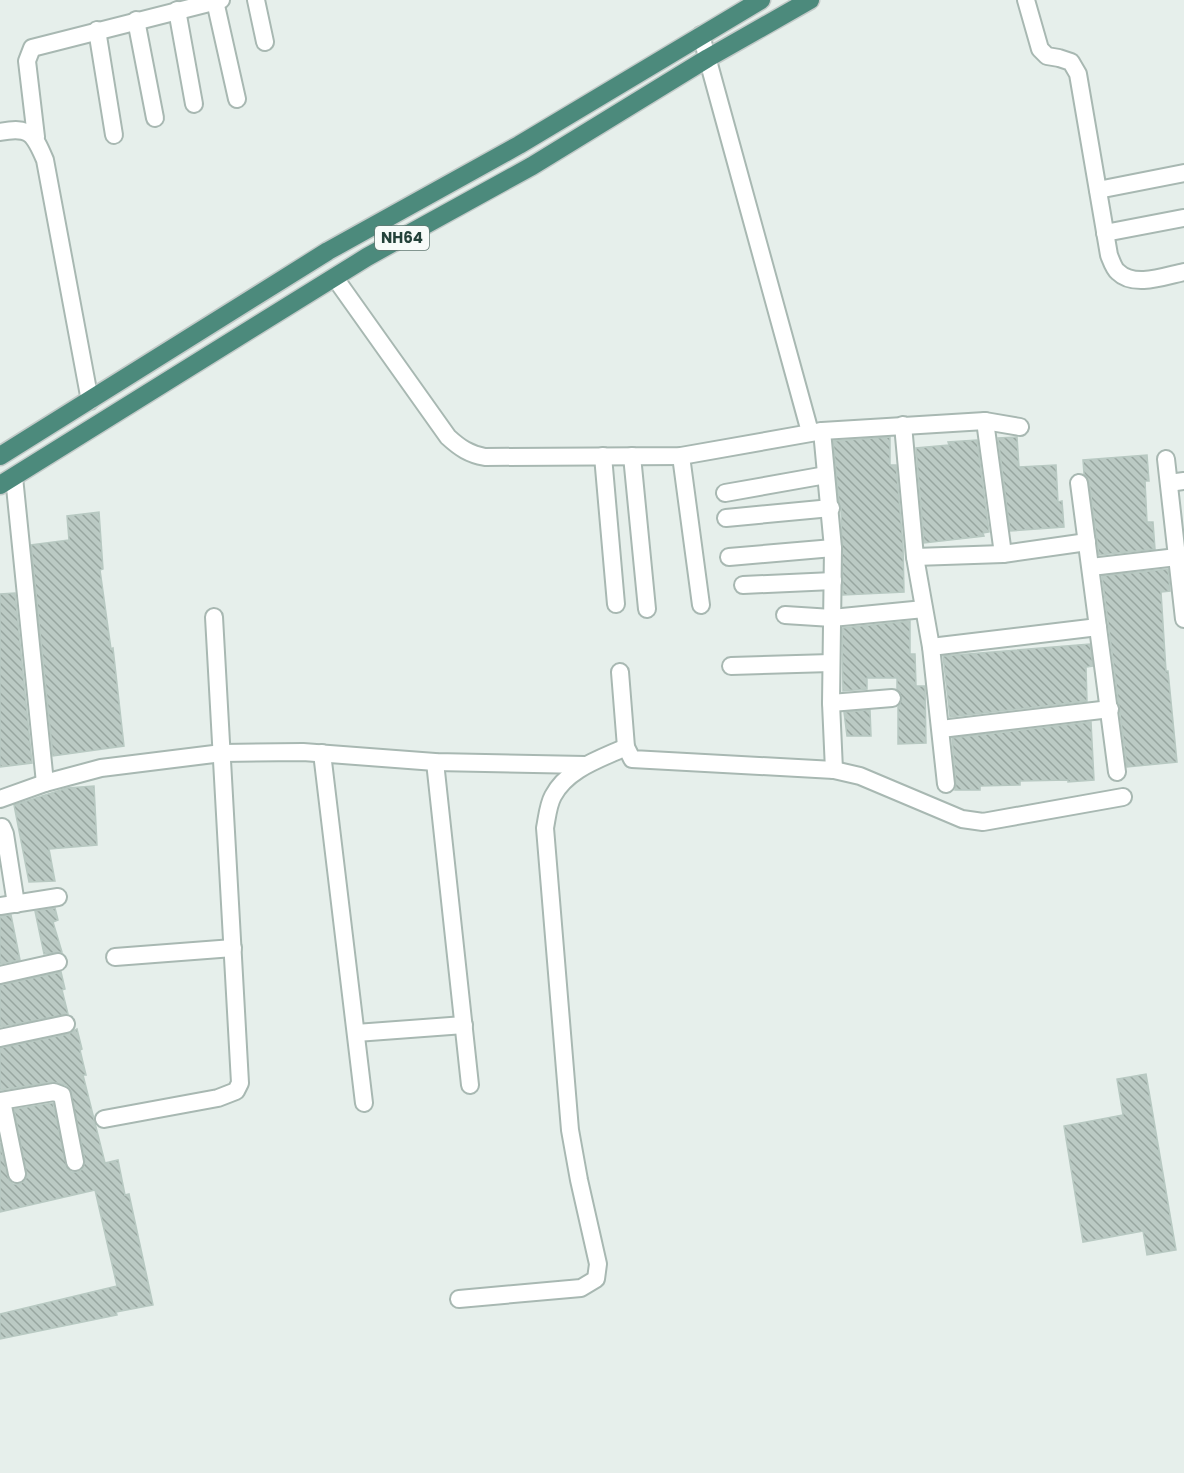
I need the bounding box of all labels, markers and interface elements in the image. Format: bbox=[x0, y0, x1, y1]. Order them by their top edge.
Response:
road number: NH64 bbox=[375, 226, 429, 250]

